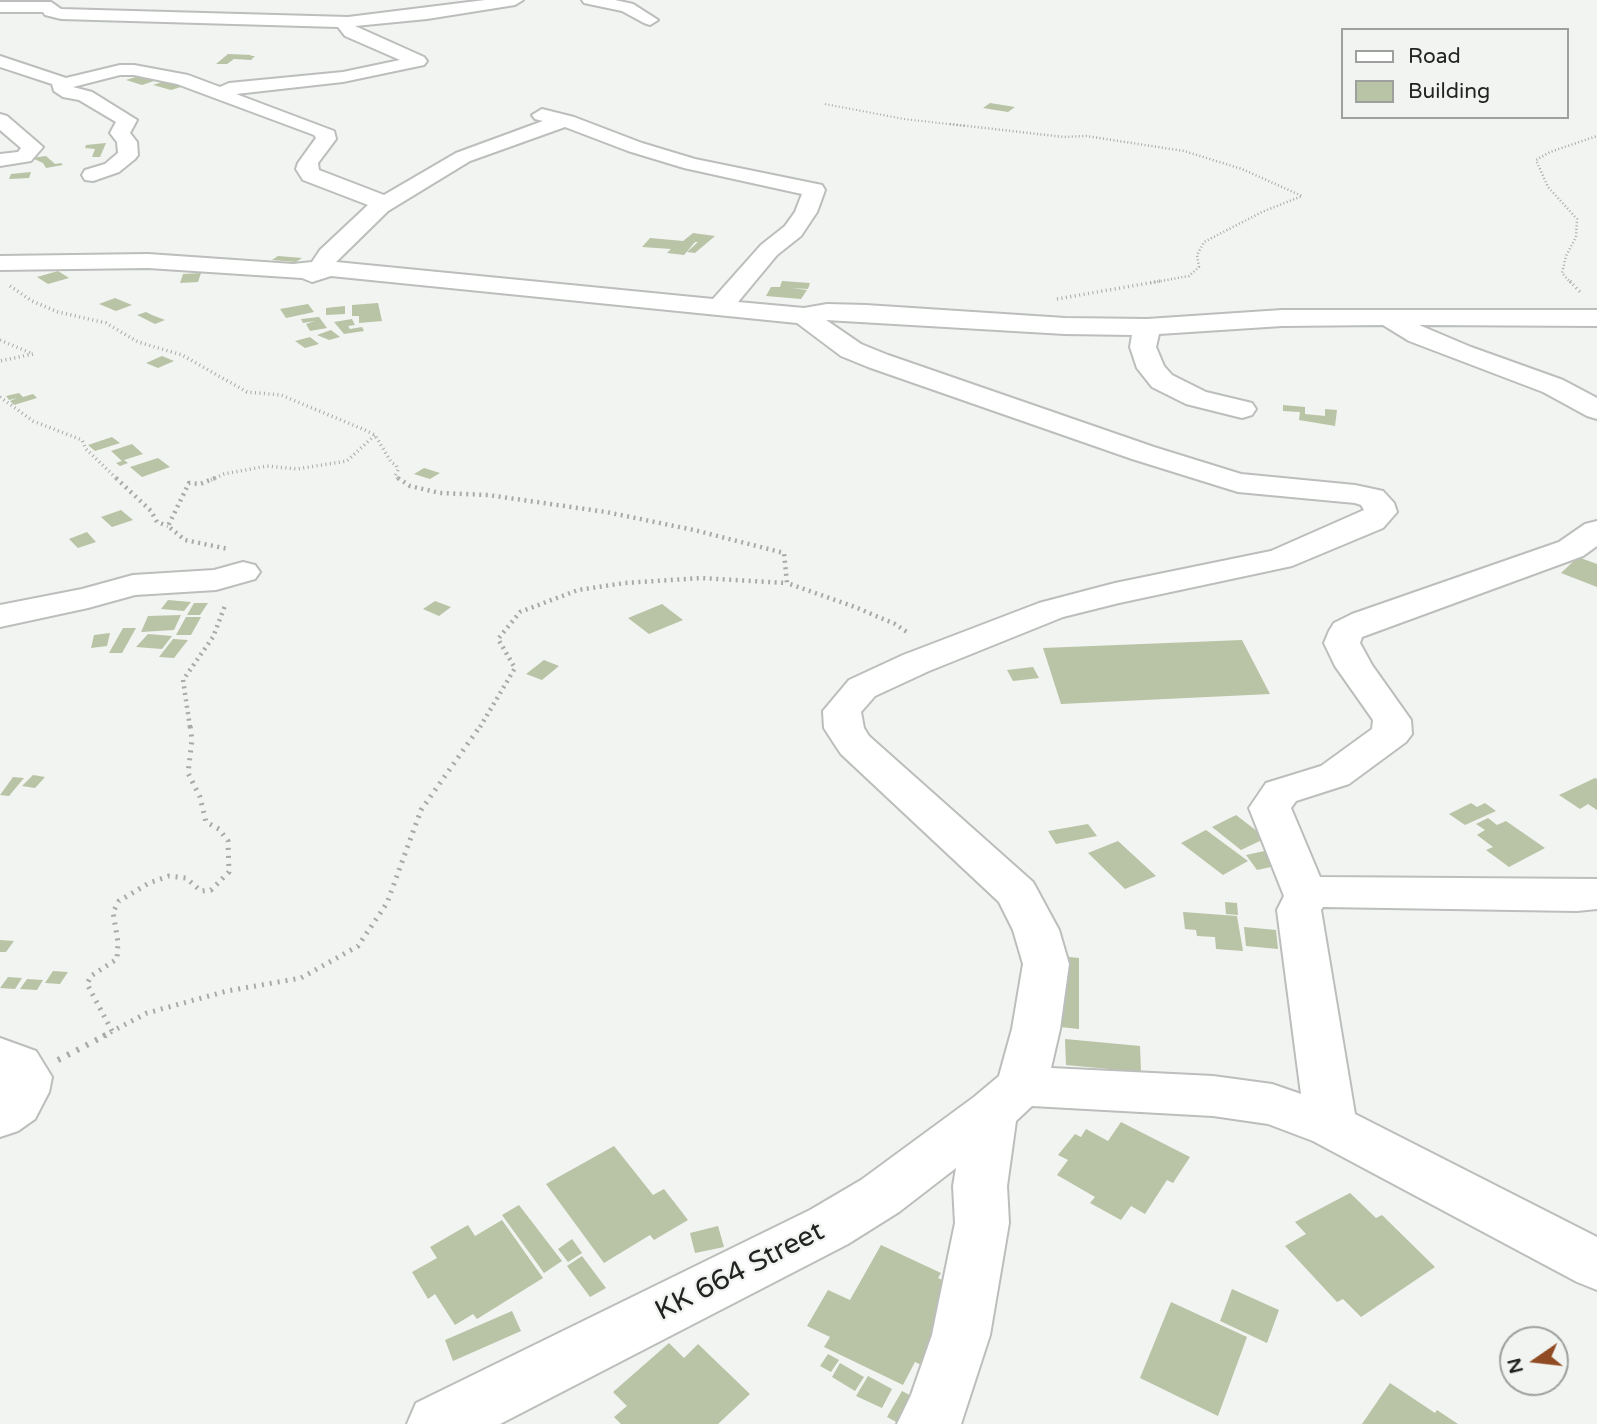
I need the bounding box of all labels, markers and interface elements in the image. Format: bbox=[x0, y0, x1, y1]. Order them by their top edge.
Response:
legend bbox=[1342, 28, 1569, 119]
text: Road bbox=[1408, 44, 1461, 69]
text: Building bbox=[1408, 79, 1490, 104]
street label: KK 664 Street bbox=[650, 1215, 830, 1329]
north arrow bbox=[1499, 1326, 1569, 1396]
text: N bbox=[1503, 1356, 1528, 1376]

